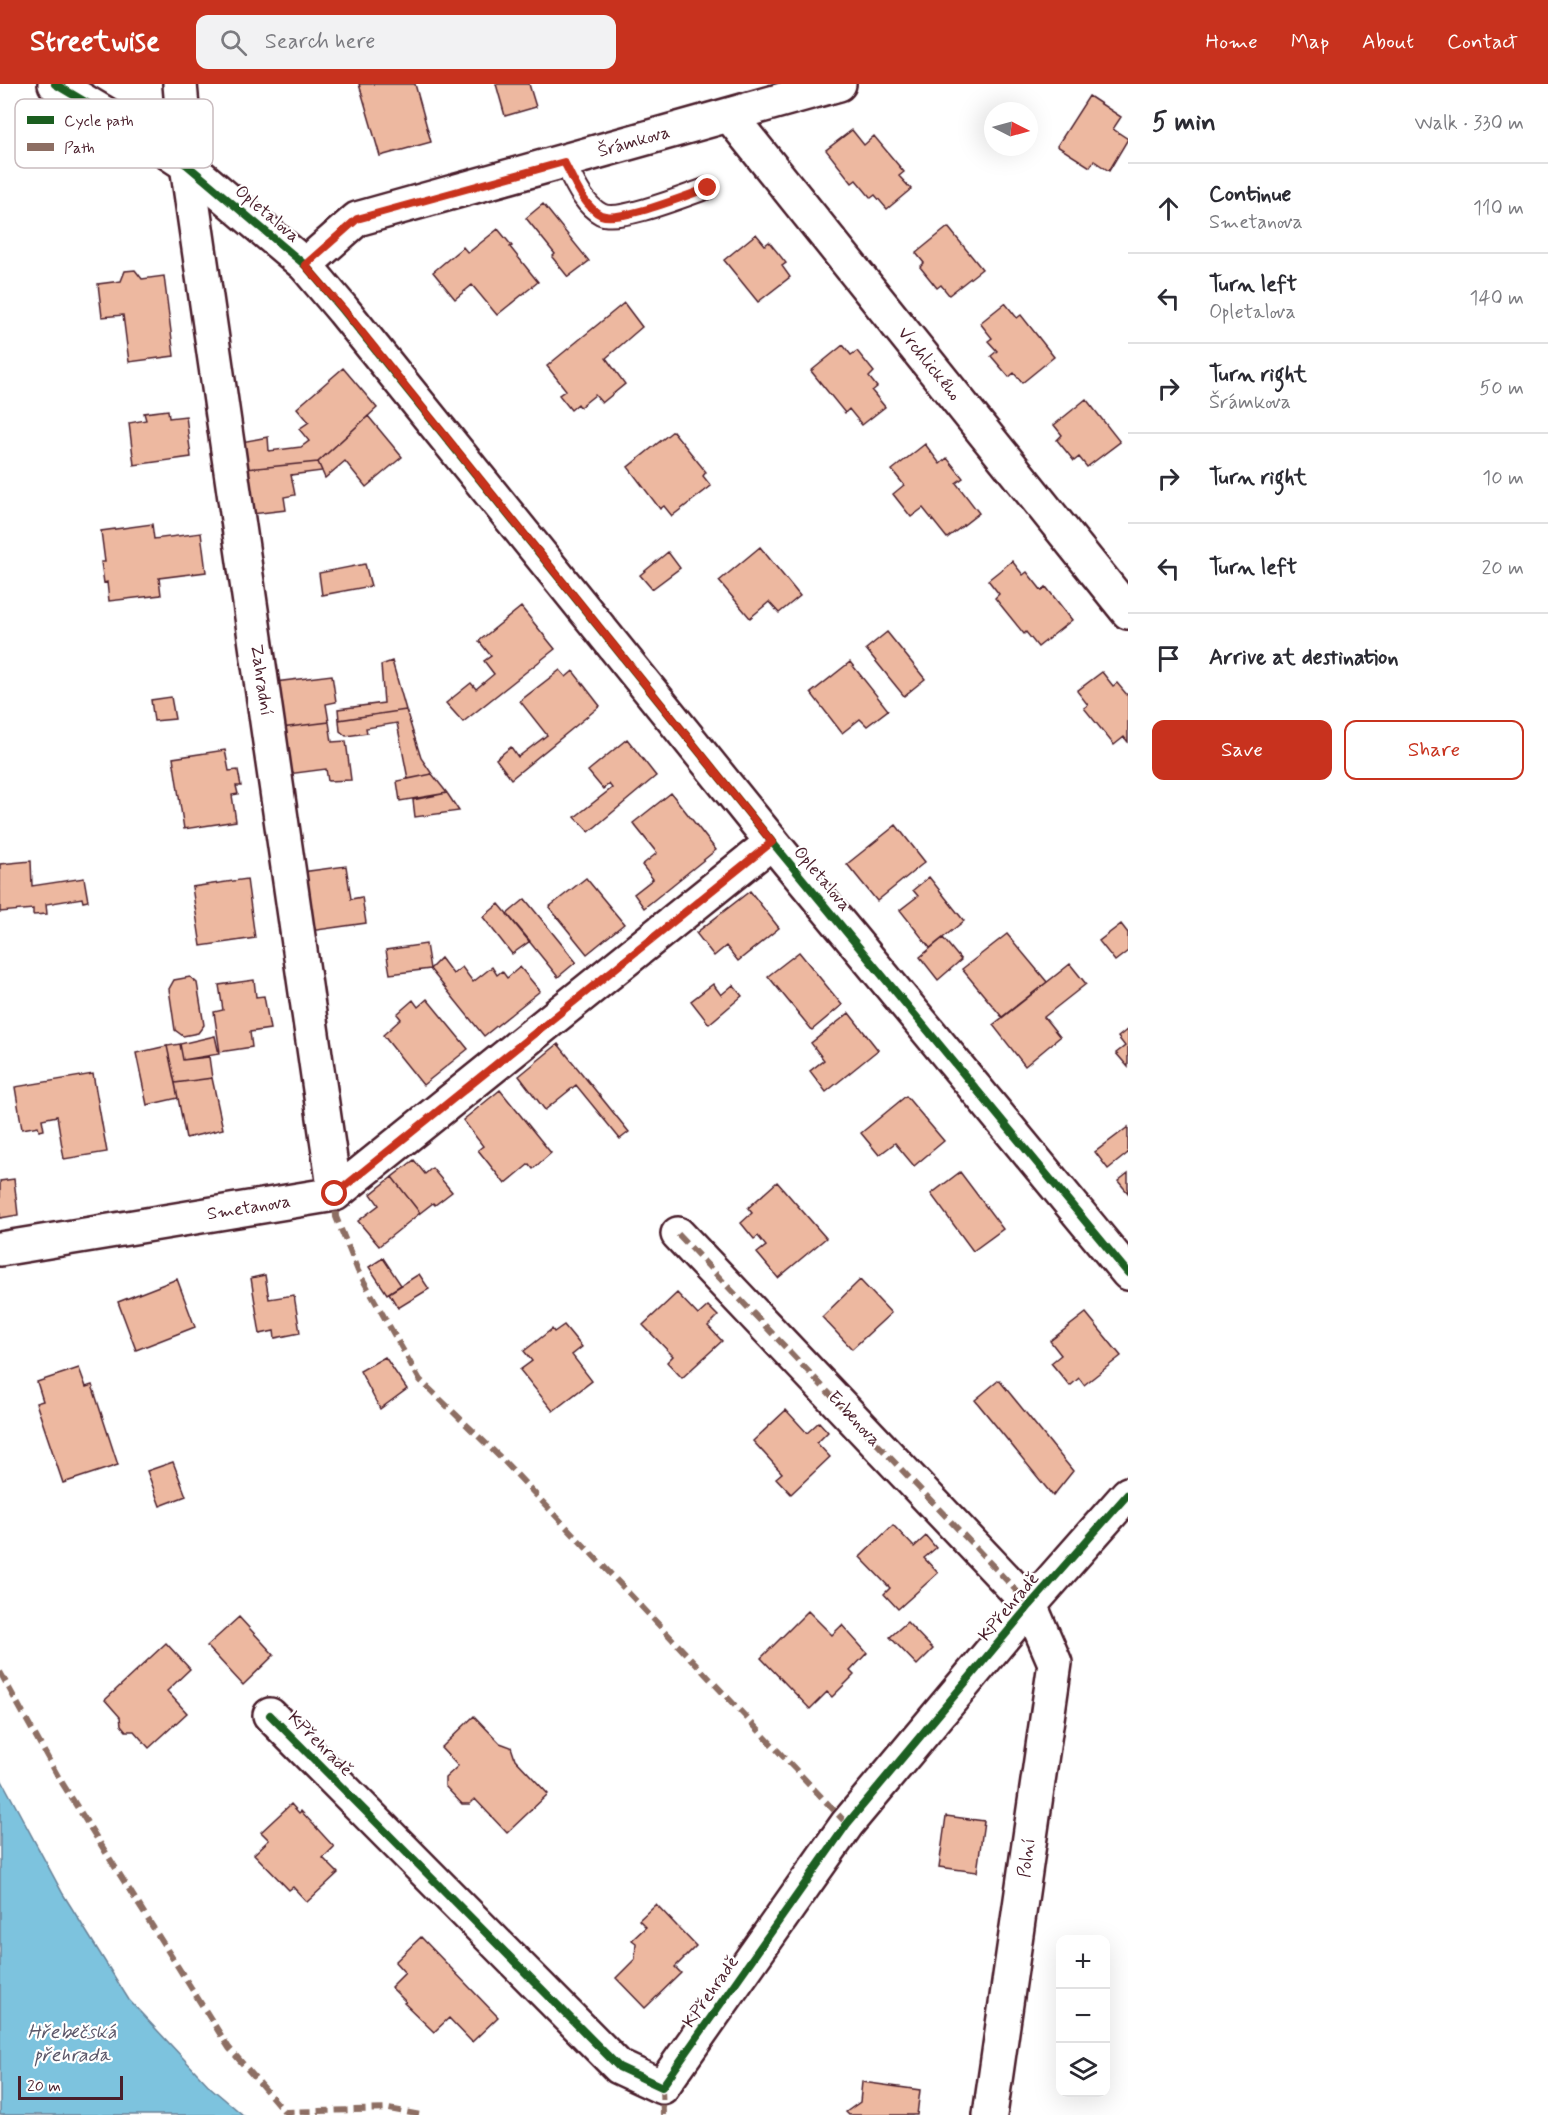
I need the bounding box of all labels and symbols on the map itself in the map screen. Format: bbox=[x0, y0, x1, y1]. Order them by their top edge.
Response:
legend bbox=[15, 99, 213, 168]
north arrow bbox=[984, 102, 1038, 156]
text: Cycle path bbox=[64, 111, 134, 132]
street label: Šrámkova bbox=[595, 120, 673, 164]
text: Path bbox=[64, 138, 95, 159]
route end bbox=[694, 174, 720, 200]
street label: Opletalova bbox=[229, 180, 305, 248]
street label: Vrchlického bbox=[892, 322, 966, 406]
street label: Zahradní bbox=[244, 643, 278, 717]
street label: Opletalova bbox=[788, 841, 856, 917]
route start bbox=[321, 1180, 347, 1206]
street label: Smetanova bbox=[205, 1190, 293, 1226]
street label: Erbenova bbox=[822, 1386, 886, 1452]
street label: KPřehradě bbox=[973, 1568, 1045, 1646]
street label: KPřehradě bbox=[282, 1706, 358, 1782]
street label: Polní bbox=[1012, 1837, 1042, 1879]
street label: KPřehradě bbox=[677, 1951, 745, 2033]
water label: Hřebečská přehrada bbox=[28, 2019, 117, 2069]
scale bar bbox=[18, 2073, 123, 2100]

